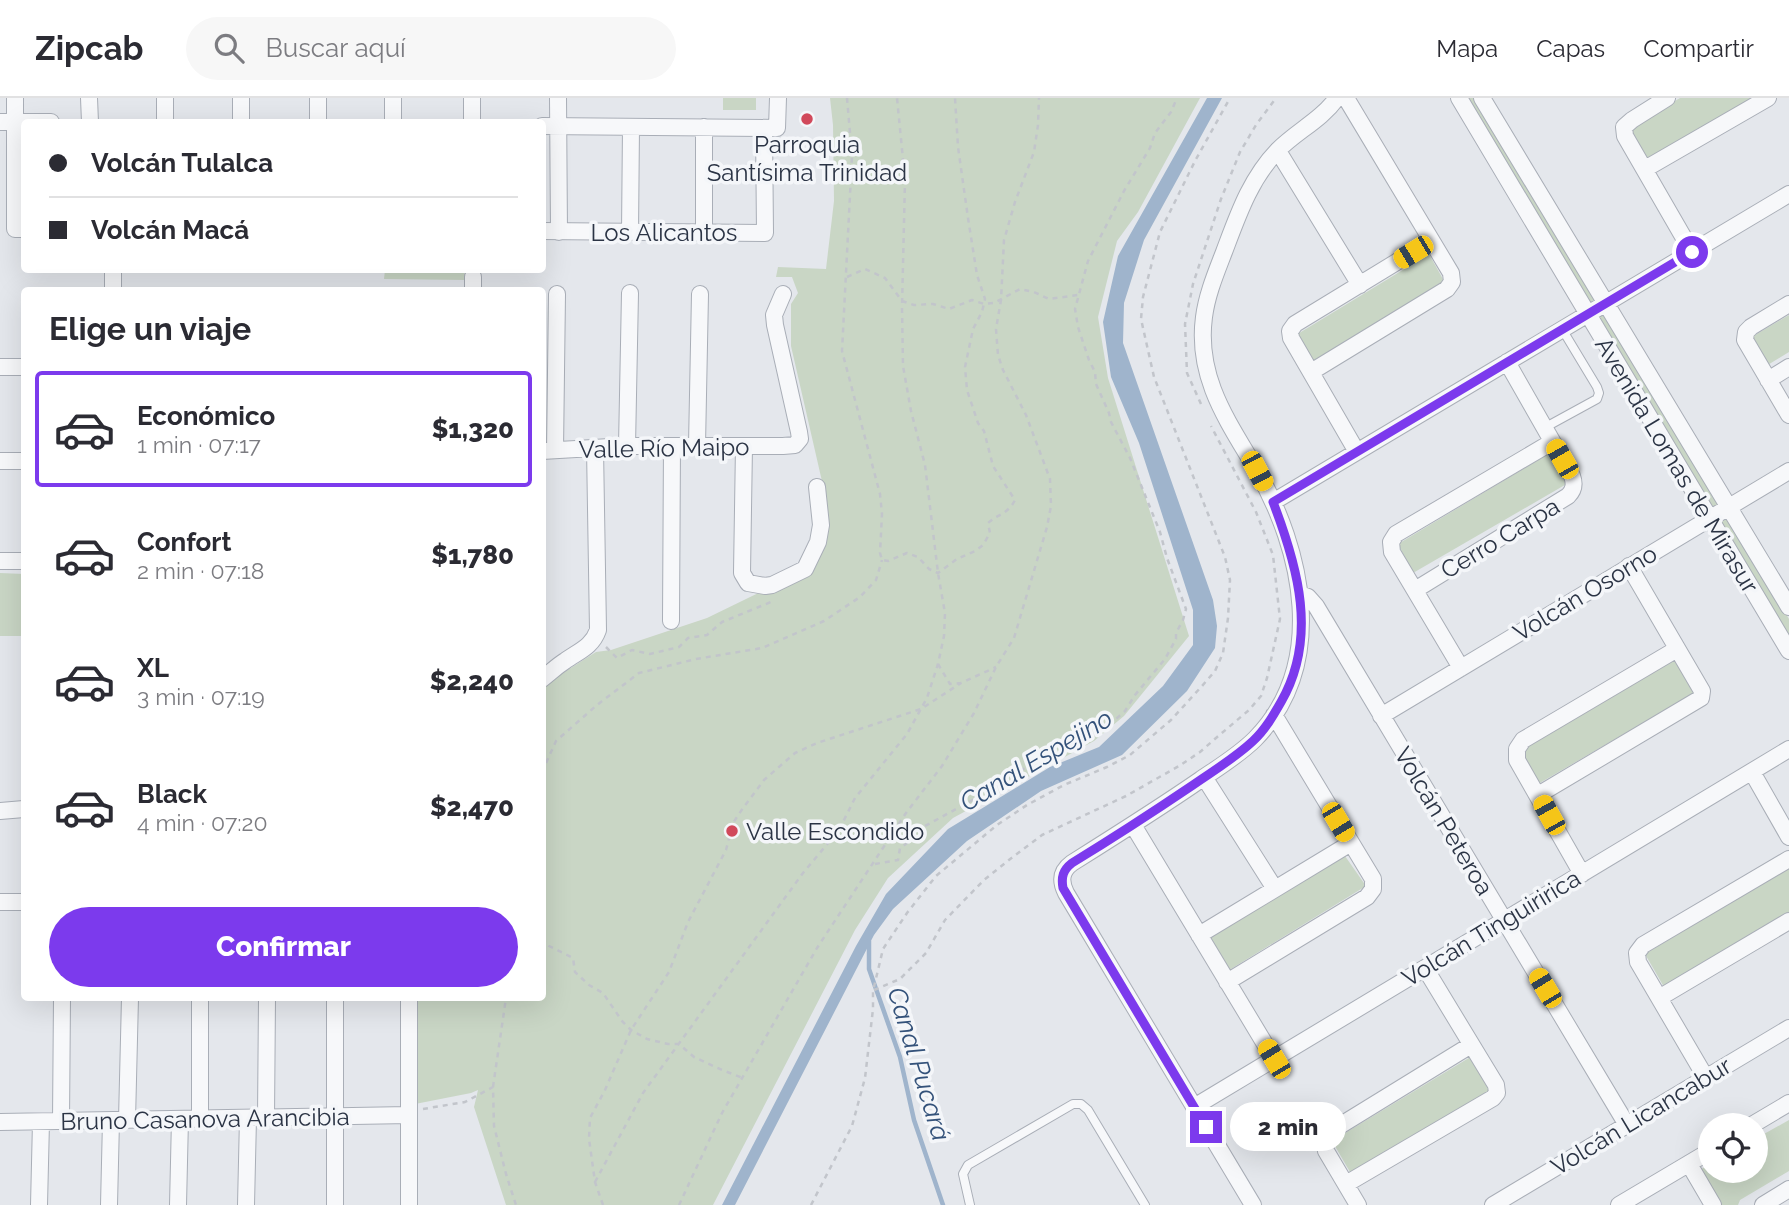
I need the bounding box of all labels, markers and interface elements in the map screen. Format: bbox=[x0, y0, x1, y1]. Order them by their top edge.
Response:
search box bbox=[186, 17, 676, 80]
text: Zipcab bbox=[35, 29, 144, 68]
icon: search bbox=[210, 29, 248, 67]
text: Buscar aquí bbox=[266, 33, 406, 63]
text: Mapa bbox=[1436, 34, 1498, 63]
text: Capas bbox=[1536, 34, 1605, 63]
text: Compartir bbox=[1643, 34, 1754, 63]
marker: Parroquia Santísima Trinidad bbox=[799, 111, 815, 127]
place label: Parroquia Santísima Trinidad bbox=[707, 130, 907, 187]
text: Volcán Tulalca bbox=[91, 148, 273, 178]
text: Volcán Macá bbox=[91, 215, 249, 245]
street label: Los Alicantos bbox=[591, 218, 737, 247]
car bbox=[1390, 232, 1437, 272]
route start bbox=[1676, 236, 1708, 268]
text: Elige un viaje bbox=[49, 310, 251, 347]
street label: Avenida Lomas de Mirasur bbox=[1589, 332, 1765, 599]
icon: car bbox=[53, 398, 116, 461]
text: Económico bbox=[137, 401, 275, 431]
text: $1,320 bbox=[432, 414, 514, 444]
text: 1 min · 07:17 bbox=[137, 431, 261, 458]
street label: Valle Río Maipo bbox=[578, 432, 750, 464]
car bbox=[1543, 436, 1582, 482]
car bbox=[1238, 448, 1277, 494]
street label: Cerro Carpa bbox=[1435, 491, 1565, 585]
icon: car bbox=[53, 524, 116, 587]
text: Confort bbox=[137, 527, 231, 557]
street label: Volcán Osorno bbox=[1508, 539, 1662, 647]
text: $1,780 bbox=[431, 540, 514, 570]
text: 2 min · 07:18 bbox=[137, 557, 265, 584]
icon: car bbox=[53, 650, 116, 713]
text: XL bbox=[137, 653, 169, 683]
text: $2,240 bbox=[430, 666, 514, 696]
text: 3 min · 07:19 bbox=[137, 683, 265, 710]
water label: Canal Espejino bbox=[954, 703, 1118, 817]
street label: Volcán Peteroa bbox=[1388, 742, 1500, 900]
icon: car bbox=[53, 776, 116, 839]
text: Black bbox=[137, 779, 207, 809]
text: $2,470 bbox=[430, 792, 514, 822]
car bbox=[1530, 792, 1569, 838]
car bbox=[1319, 799, 1358, 845]
text: 4 min · 07:20 bbox=[137, 809, 268, 836]
place label: Valle Escondido bbox=[746, 817, 924, 846]
marker: Valle Escondido bbox=[724, 823, 740, 839]
street label: Volcán Tinguiririca bbox=[1397, 863, 1585, 993]
button: Confirmar bbox=[49, 907, 518, 987]
car bbox=[1526, 965, 1565, 1011]
water label: Canal Pucará bbox=[881, 984, 957, 1144]
car bbox=[1255, 1036, 1294, 1082]
street label: Volcán Licancabur bbox=[1546, 1050, 1737, 1181]
street label: Bruno Casanova Arancibia bbox=[60, 1102, 350, 1136]
callout: 2 min bbox=[1230, 1102, 1346, 1152]
route end bbox=[1190, 1111, 1222, 1143]
text: 2 min bbox=[1258, 1113, 1318, 1140]
map controls bbox=[1698, 1113, 1768, 1183]
button: locate bbox=[1698, 1113, 1768, 1183]

